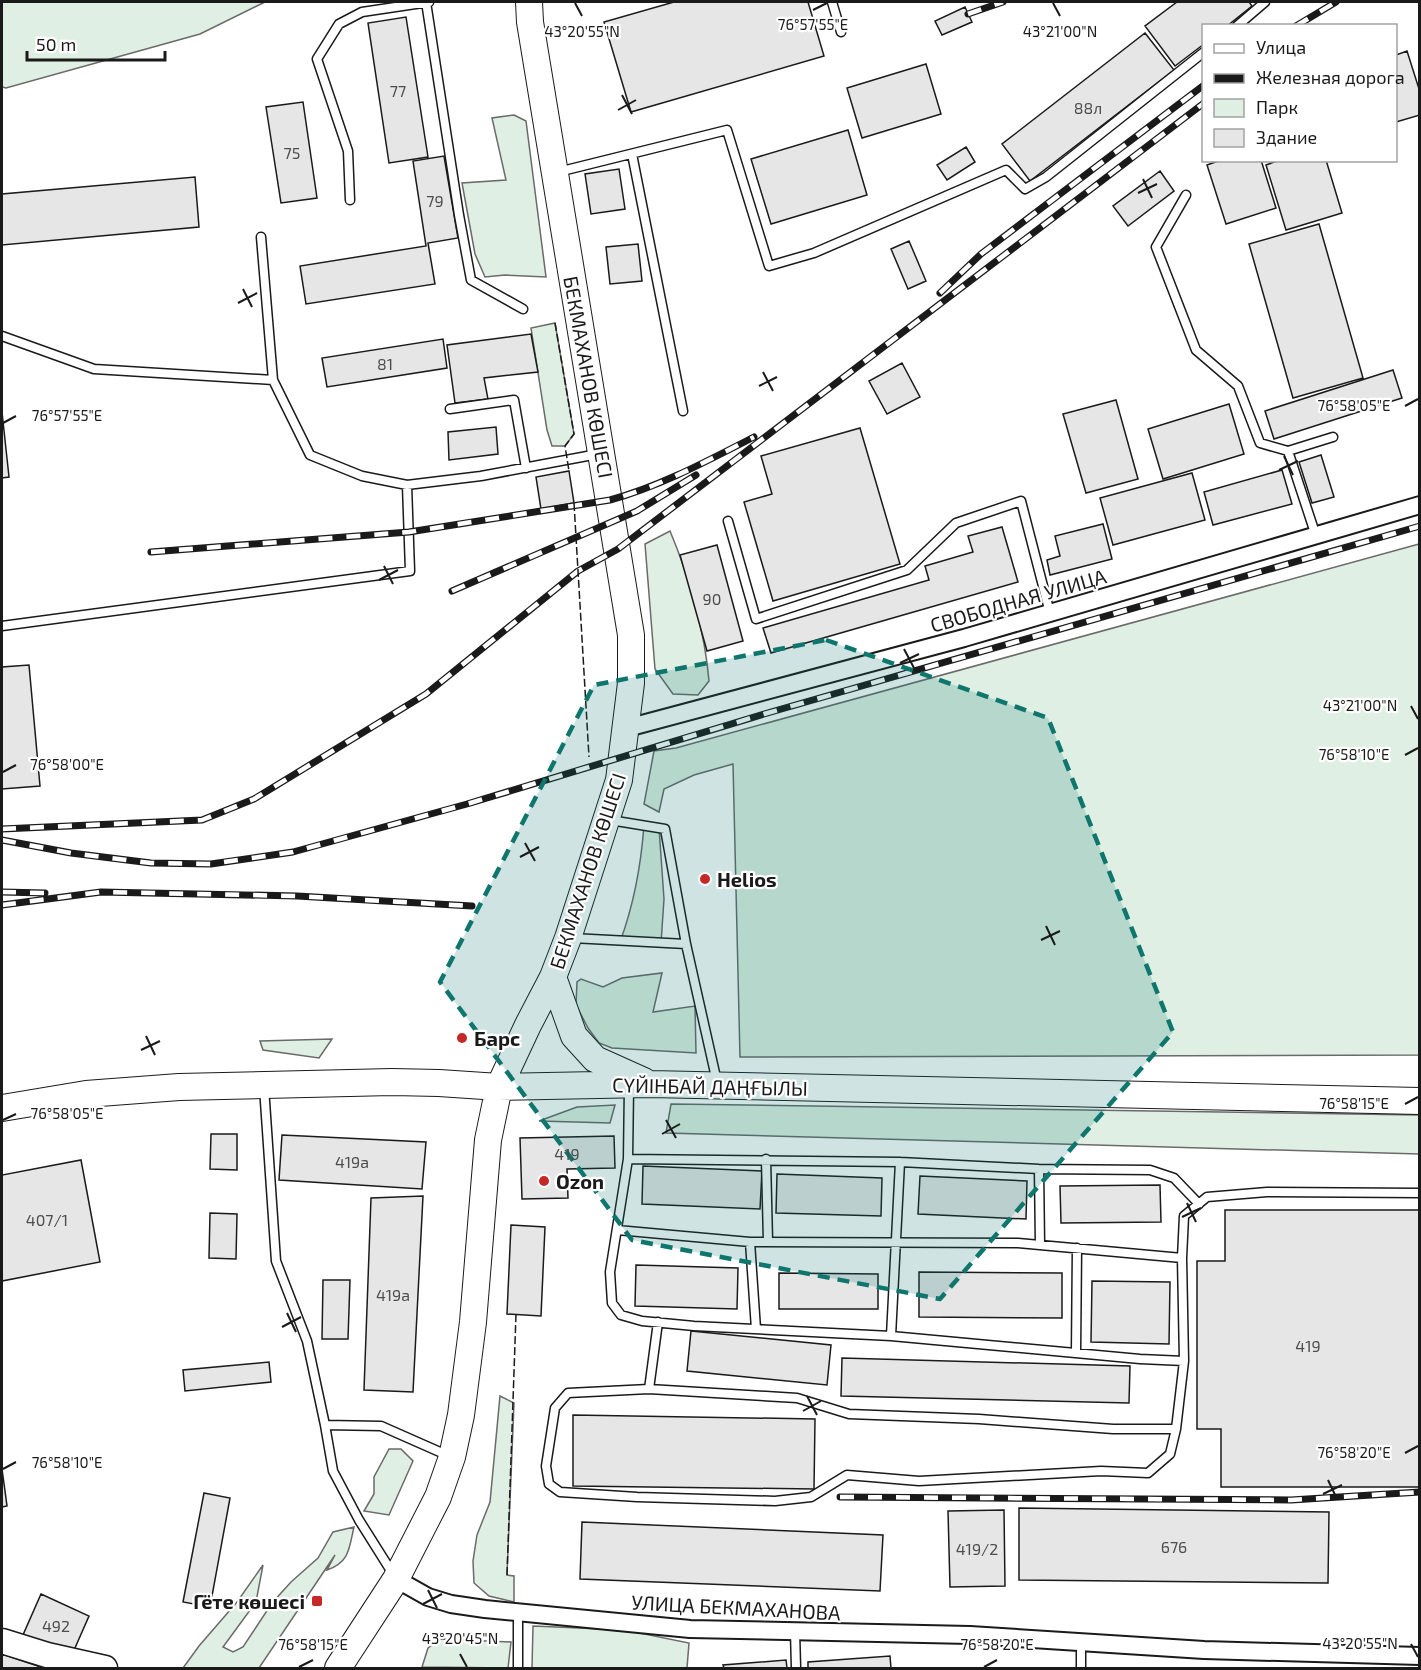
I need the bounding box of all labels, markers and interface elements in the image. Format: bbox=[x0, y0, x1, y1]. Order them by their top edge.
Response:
text: 76°57'55"E bbox=[778, 15, 848, 33]
text: 43°20'55"N bbox=[544, 22, 620, 40]
text: 43°21'00"N bbox=[1023, 22, 1097, 40]
scale bar bbox=[27, 24, 165, 62]
legend bbox=[1202, 24, 1397, 162]
text: 50 m bbox=[36, 33, 76, 55]
text: Улица bbox=[1256, 36, 1306, 58]
text: Железная дорога bbox=[1256, 66, 1405, 88]
house number: 77 bbox=[390, 81, 406, 100]
text: Парк bbox=[1256, 96, 1298, 118]
house number: 88л bbox=[1074, 98, 1102, 117]
text: Здание bbox=[1256, 126, 1317, 148]
house number: 75 bbox=[284, 143, 300, 162]
house number: 79 bbox=[426, 191, 444, 210]
street label: БЕКМАХАНОВ КӨШЕСІ bbox=[559, 274, 619, 480]
house number: 81 bbox=[377, 354, 393, 373]
text: 76°58'05"E bbox=[1318, 396, 1390, 414]
text: 76°57'55"E bbox=[32, 406, 102, 424]
street label: СВОБОДНАЯ УЛИЦА bbox=[927, 563, 1109, 637]
house number: 90 bbox=[703, 589, 721, 608]
text: 43°21'00"N bbox=[1323, 696, 1397, 714]
text: 76°58'10"E bbox=[1319, 745, 1389, 763]
text: 76°58'00"E bbox=[30, 755, 104, 773]
street label: БЕКМАХАНОВ КӨШЕСІ bbox=[544, 770, 630, 972]
place label: Helios bbox=[717, 867, 777, 891]
marker: Helios bbox=[698, 872, 712, 886]
place label: Барс bbox=[474, 1026, 520, 1050]
marker: Барс bbox=[455, 1031, 469, 1045]
street label: СҮЙІНБАЙ ДАҢҒЫЛЫ bbox=[612, 1072, 808, 1100]
text: 76°58'15"E bbox=[1319, 1094, 1389, 1112]
text: 76°58'05"E bbox=[31, 1104, 103, 1122]
house number: 419 bbox=[554, 1144, 580, 1163]
house number: 419а bbox=[335, 1152, 369, 1171]
place label: Ozon bbox=[556, 1169, 604, 1193]
marker: Ozon bbox=[537, 1174, 551, 1188]
house number: 407/1 bbox=[26, 1210, 68, 1229]
house number: 419а bbox=[376, 1285, 410, 1304]
house number: 419 bbox=[1295, 1336, 1321, 1355]
text: 76°58'20"E bbox=[1317, 1443, 1391, 1461]
text: 76°58'10"E bbox=[32, 1453, 102, 1471]
house number: 676 bbox=[1161, 1537, 1187, 1556]
house number: 419/2 bbox=[956, 1539, 998, 1558]
place label: Гёте көшесі bbox=[193, 1589, 305, 1613]
street label: УЛИЦА БЕКМАХАНОВА bbox=[631, 1590, 842, 1624]
marker: Гёте көшесі bbox=[310, 1594, 324, 1608]
house number: 492 bbox=[42, 1616, 70, 1635]
text: 43°20'45"N bbox=[422, 1629, 498, 1647]
text: 43°20'55"N bbox=[1322, 1634, 1398, 1652]
text: 76°58'15"E bbox=[278, 1635, 348, 1653]
text: 76°58'20"E bbox=[960, 1635, 1034, 1653]

